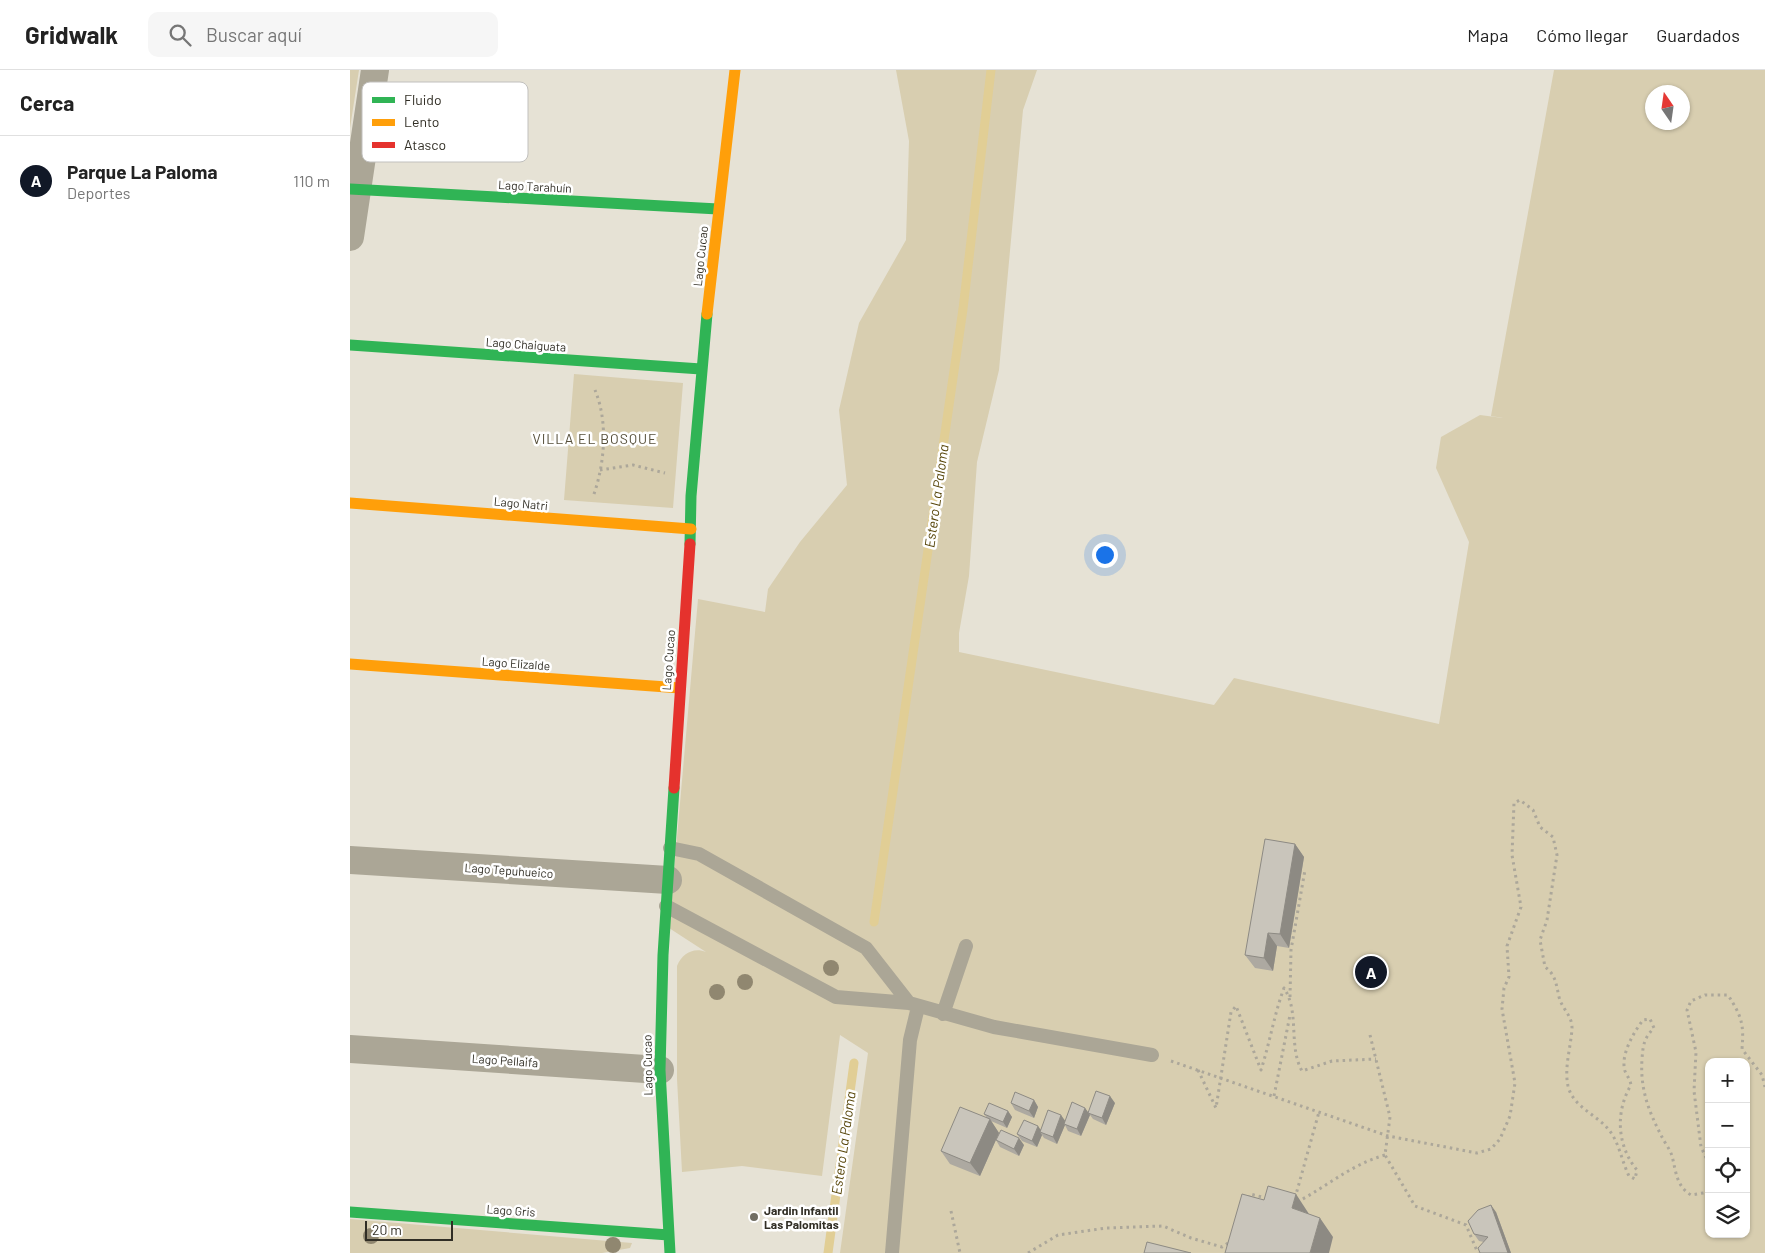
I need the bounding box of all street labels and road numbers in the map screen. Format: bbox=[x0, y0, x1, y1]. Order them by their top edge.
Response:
street label: Lago Tarahuín bbox=[498, 177, 572, 195]
street label: Lago Cucao bbox=[690, 225, 710, 287]
street label: Lago Chaiguata bbox=[485, 334, 567, 354]
street label: Lago Natri bbox=[493, 494, 549, 512]
street label: Lago Cucao bbox=[659, 629, 677, 691]
street label: Lago Elizalde bbox=[481, 654, 551, 672]
street label: Lago Tepuhueico bbox=[464, 860, 554, 880]
street label: Lago Cucao bbox=[639, 1034, 655, 1096]
street label: Lago Pellaifa bbox=[471, 1051, 539, 1069]
street label: Lago Gris bbox=[486, 1201, 536, 1219]

